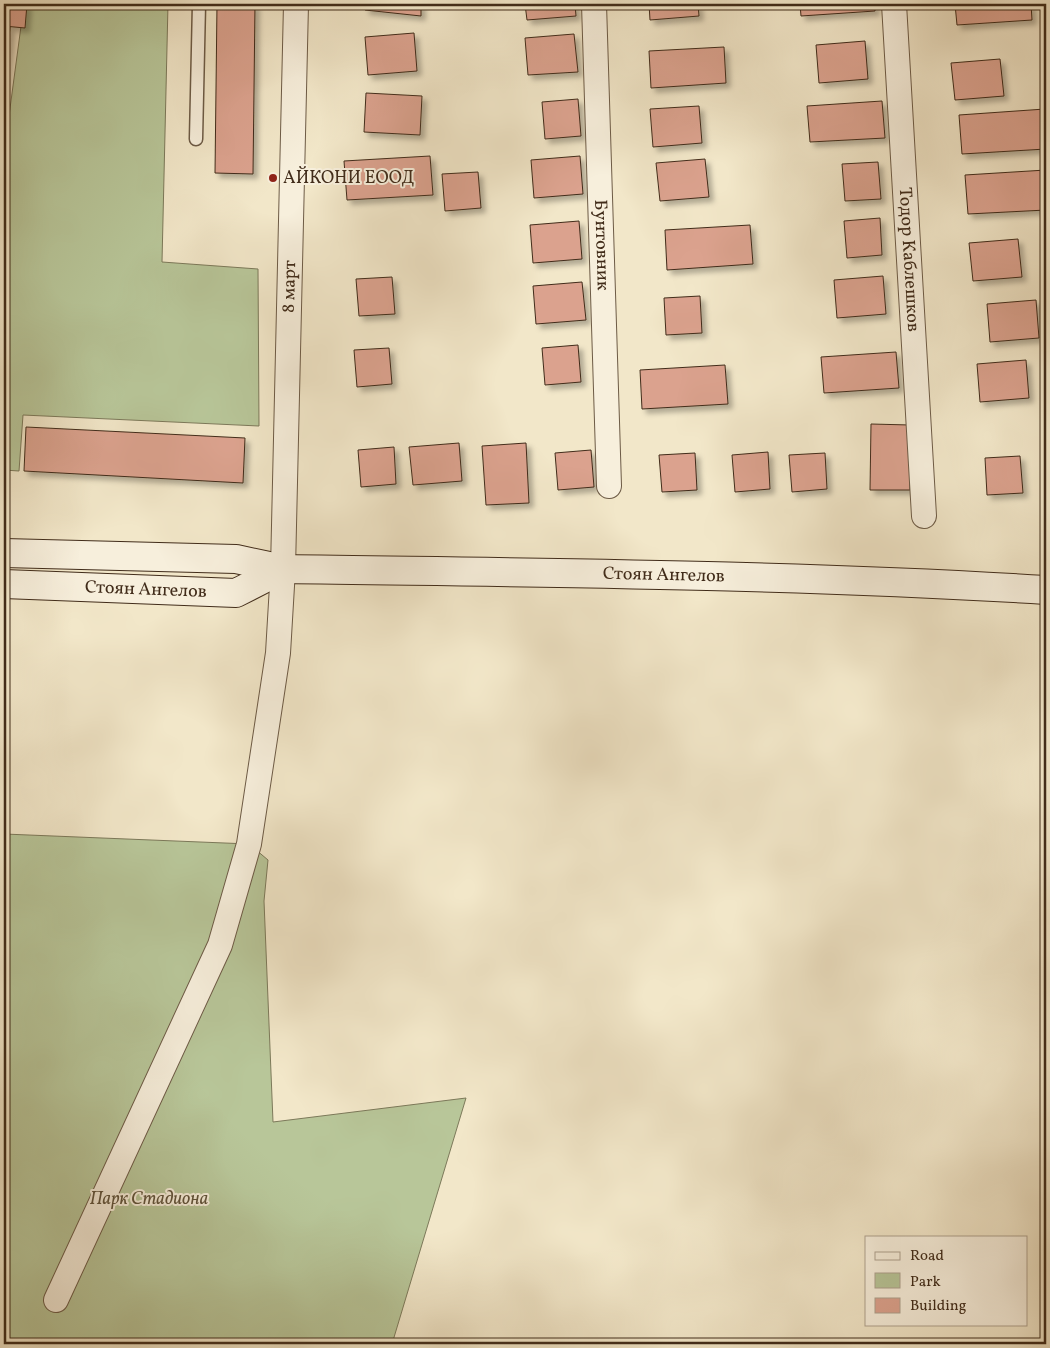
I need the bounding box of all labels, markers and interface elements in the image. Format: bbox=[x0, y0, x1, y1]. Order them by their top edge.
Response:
place label: АЙКОНИ ЕООД bbox=[283, 166, 414, 191]
marker: АЙКОНИ ЕООД bbox=[267, 172, 279, 184]
street label: Тодор Каблешков bbox=[892, 187, 926, 333]
street label: Бунтовник bbox=[588, 199, 615, 291]
street label: 8 март bbox=[276, 260, 303, 313]
street label: Стоян Ангелов bbox=[603, 561, 725, 589]
street label: Стоян Ангелов bbox=[84, 575, 207, 604]
park label: Парк Стадиона bbox=[90, 1187, 208, 1212]
legend bbox=[865, 1236, 1028, 1326]
text: Road bbox=[910, 1246, 944, 1267]
text: Park bbox=[910, 1272, 941, 1293]
text: Building bbox=[910, 1296, 967, 1317]

